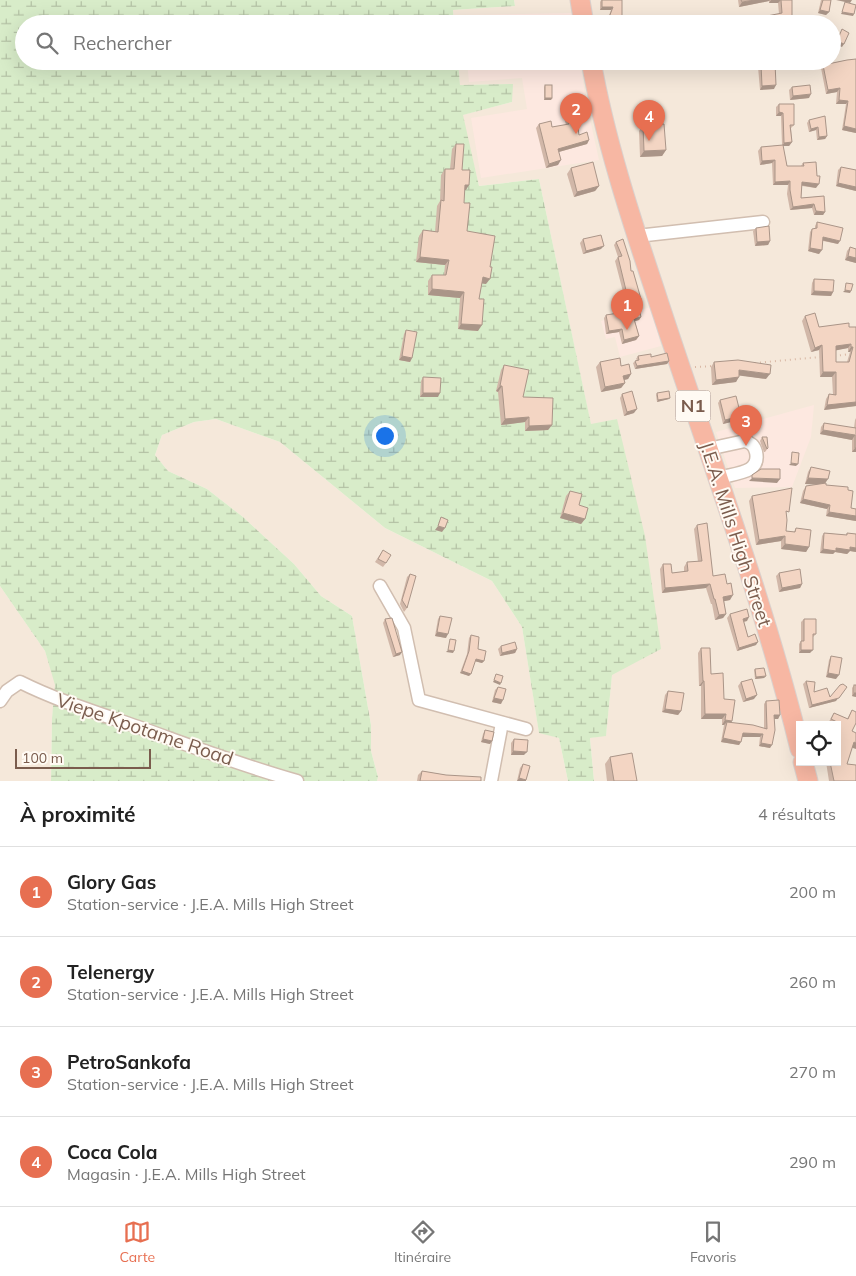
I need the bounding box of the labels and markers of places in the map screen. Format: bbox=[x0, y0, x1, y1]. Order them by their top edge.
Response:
pin: 2 bbox=[560, 93, 592, 134]
pin: 4 bbox=[633, 100, 665, 141]
pin: 1 bbox=[611, 289, 643, 330]
pin: 3 bbox=[730, 405, 762, 446]

